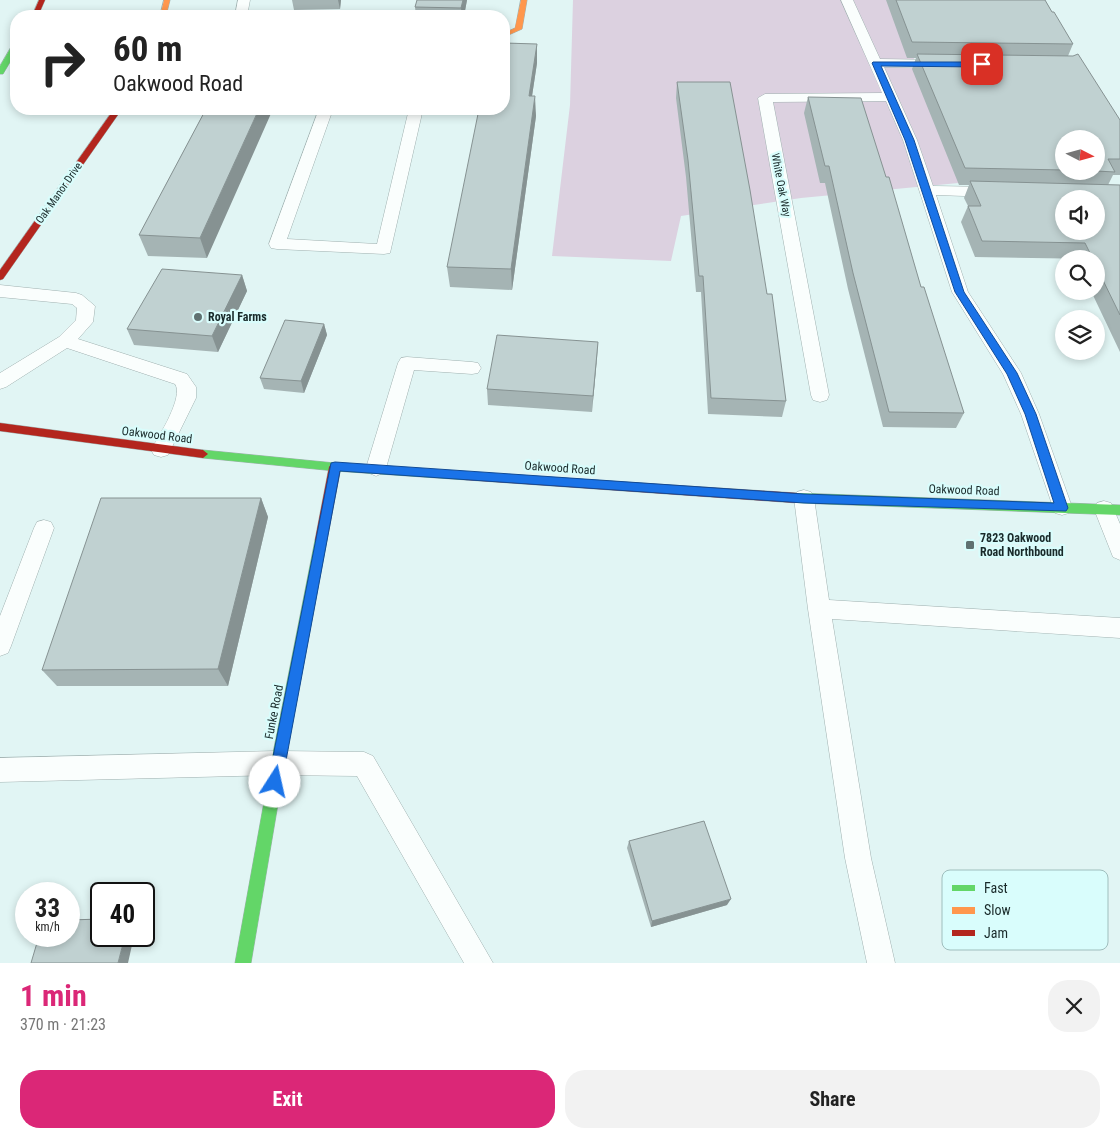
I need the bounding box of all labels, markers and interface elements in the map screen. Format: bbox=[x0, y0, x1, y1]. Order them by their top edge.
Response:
text: 60 m bbox=[113, 29, 182, 70]
icon: right bbox=[30, 30, 95, 95]
pin bbox=[961, 43, 1003, 85]
icon: arrive bbox=[968, 50, 996, 78]
text: Oakwood Road bbox=[113, 71, 243, 96]
north arrow bbox=[1055, 130, 1105, 180]
map controls bbox=[1055, 130, 1105, 360]
street label: White Oak Way bbox=[768, 152, 794, 218]
street label: Oak Manor Drive bbox=[33, 160, 85, 226]
button: sound bbox=[1055, 190, 1105, 240]
button: search bbox=[1055, 250, 1105, 300]
place label: Royal Farms bbox=[208, 310, 267, 324]
button: layers bbox=[1055, 310, 1105, 360]
marker: Royal Farms bbox=[192, 311, 204, 323]
street label: Oakwood Road bbox=[121, 424, 193, 446]
street label: Oakwood Road bbox=[524, 459, 596, 477]
street label: Oakwood Road bbox=[928, 482, 1000, 498]
place label: 7823 Oakwood Road Northbound bbox=[980, 531, 1064, 559]
marker: 7823 Oakwood Road Northbound bbox=[964, 539, 976, 551]
street label: Funke Road bbox=[262, 684, 286, 740]
position arrow bbox=[248, 755, 300, 807]
legend bbox=[942, 870, 1108, 950]
text: Fast bbox=[984, 880, 1008, 896]
speed limit sign: 40 bbox=[90, 882, 155, 947]
text: 33 bbox=[35, 894, 60, 923]
text: Slow bbox=[984, 902, 1011, 918]
text: km/h bbox=[35, 920, 60, 934]
text: Jam bbox=[984, 925, 1008, 941]
text: 1 min bbox=[20, 978, 87, 1013]
button: close bbox=[1048, 980, 1100, 1032]
text: 370 m · 21:23 bbox=[20, 1015, 106, 1034]
button: Exit bbox=[20, 1070, 555, 1128]
button: Share bbox=[565, 1070, 1100, 1128]

